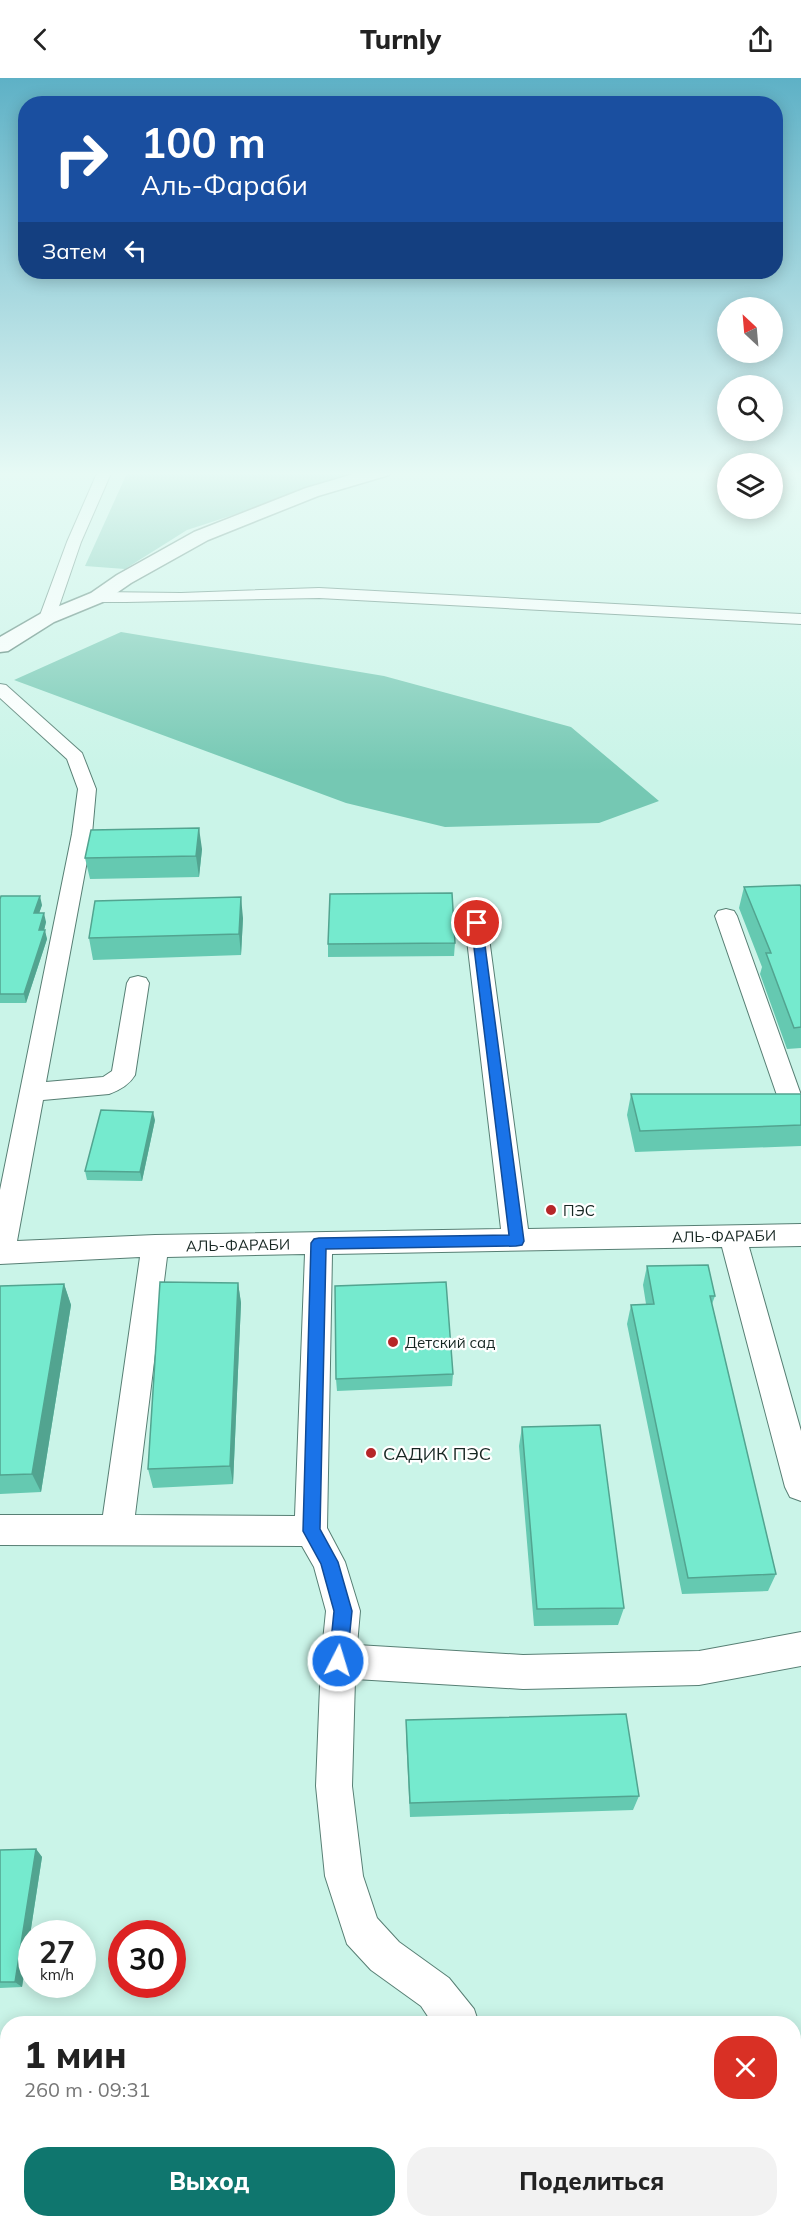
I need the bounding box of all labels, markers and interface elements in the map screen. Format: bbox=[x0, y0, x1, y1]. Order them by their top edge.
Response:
text: Turnly bbox=[360, 22, 441, 56]
icon: back bbox=[24, 23, 57, 56]
icon: share bbox=[744, 23, 777, 56]
text: 100 m bbox=[141, 116, 266, 169]
icon: right bbox=[42, 120, 120, 198]
text: Аль-Фараби bbox=[141, 168, 308, 202]
icon: left bbox=[119, 234, 152, 267]
text: Затем bbox=[42, 237, 107, 265]
north arrow bbox=[717, 297, 783, 363]
map controls bbox=[717, 297, 783, 519]
button: search bbox=[717, 375, 783, 441]
button: layers bbox=[717, 453, 783, 519]
pin bbox=[451, 897, 502, 948]
icon: arrive bbox=[460, 906, 493, 939]
place label: ПЭС bbox=[563, 1201, 595, 1220]
marker: ПЭС bbox=[544, 1203, 558, 1217]
street label: АЛЬ-ФАРАБИ bbox=[672, 1226, 776, 1246]
street label: АЛЬ-ФАРАБИ bbox=[186, 1235, 290, 1255]
place label: Детский сад bbox=[405, 1333, 495, 1352]
marker: Детский сад bbox=[386, 1335, 400, 1349]
place label: САДИК ПЭС bbox=[383, 1442, 491, 1465]
marker: САДИК ПЭС bbox=[364, 1446, 378, 1460]
position arrow bbox=[306, 1629, 370, 1693]
speed limit sign: 30 bbox=[108, 1920, 186, 1998]
text: 27 bbox=[39, 1933, 75, 1971]
text: km/h bbox=[40, 1965, 74, 1984]
text: 1 мин bbox=[24, 2032, 127, 2077]
button: close bbox=[714, 2036, 777, 2099]
text: 260 m · 09:31 bbox=[24, 2077, 150, 2102]
button: Выход bbox=[24, 2147, 395, 2216]
button: Поделиться bbox=[407, 2147, 777, 2216]

